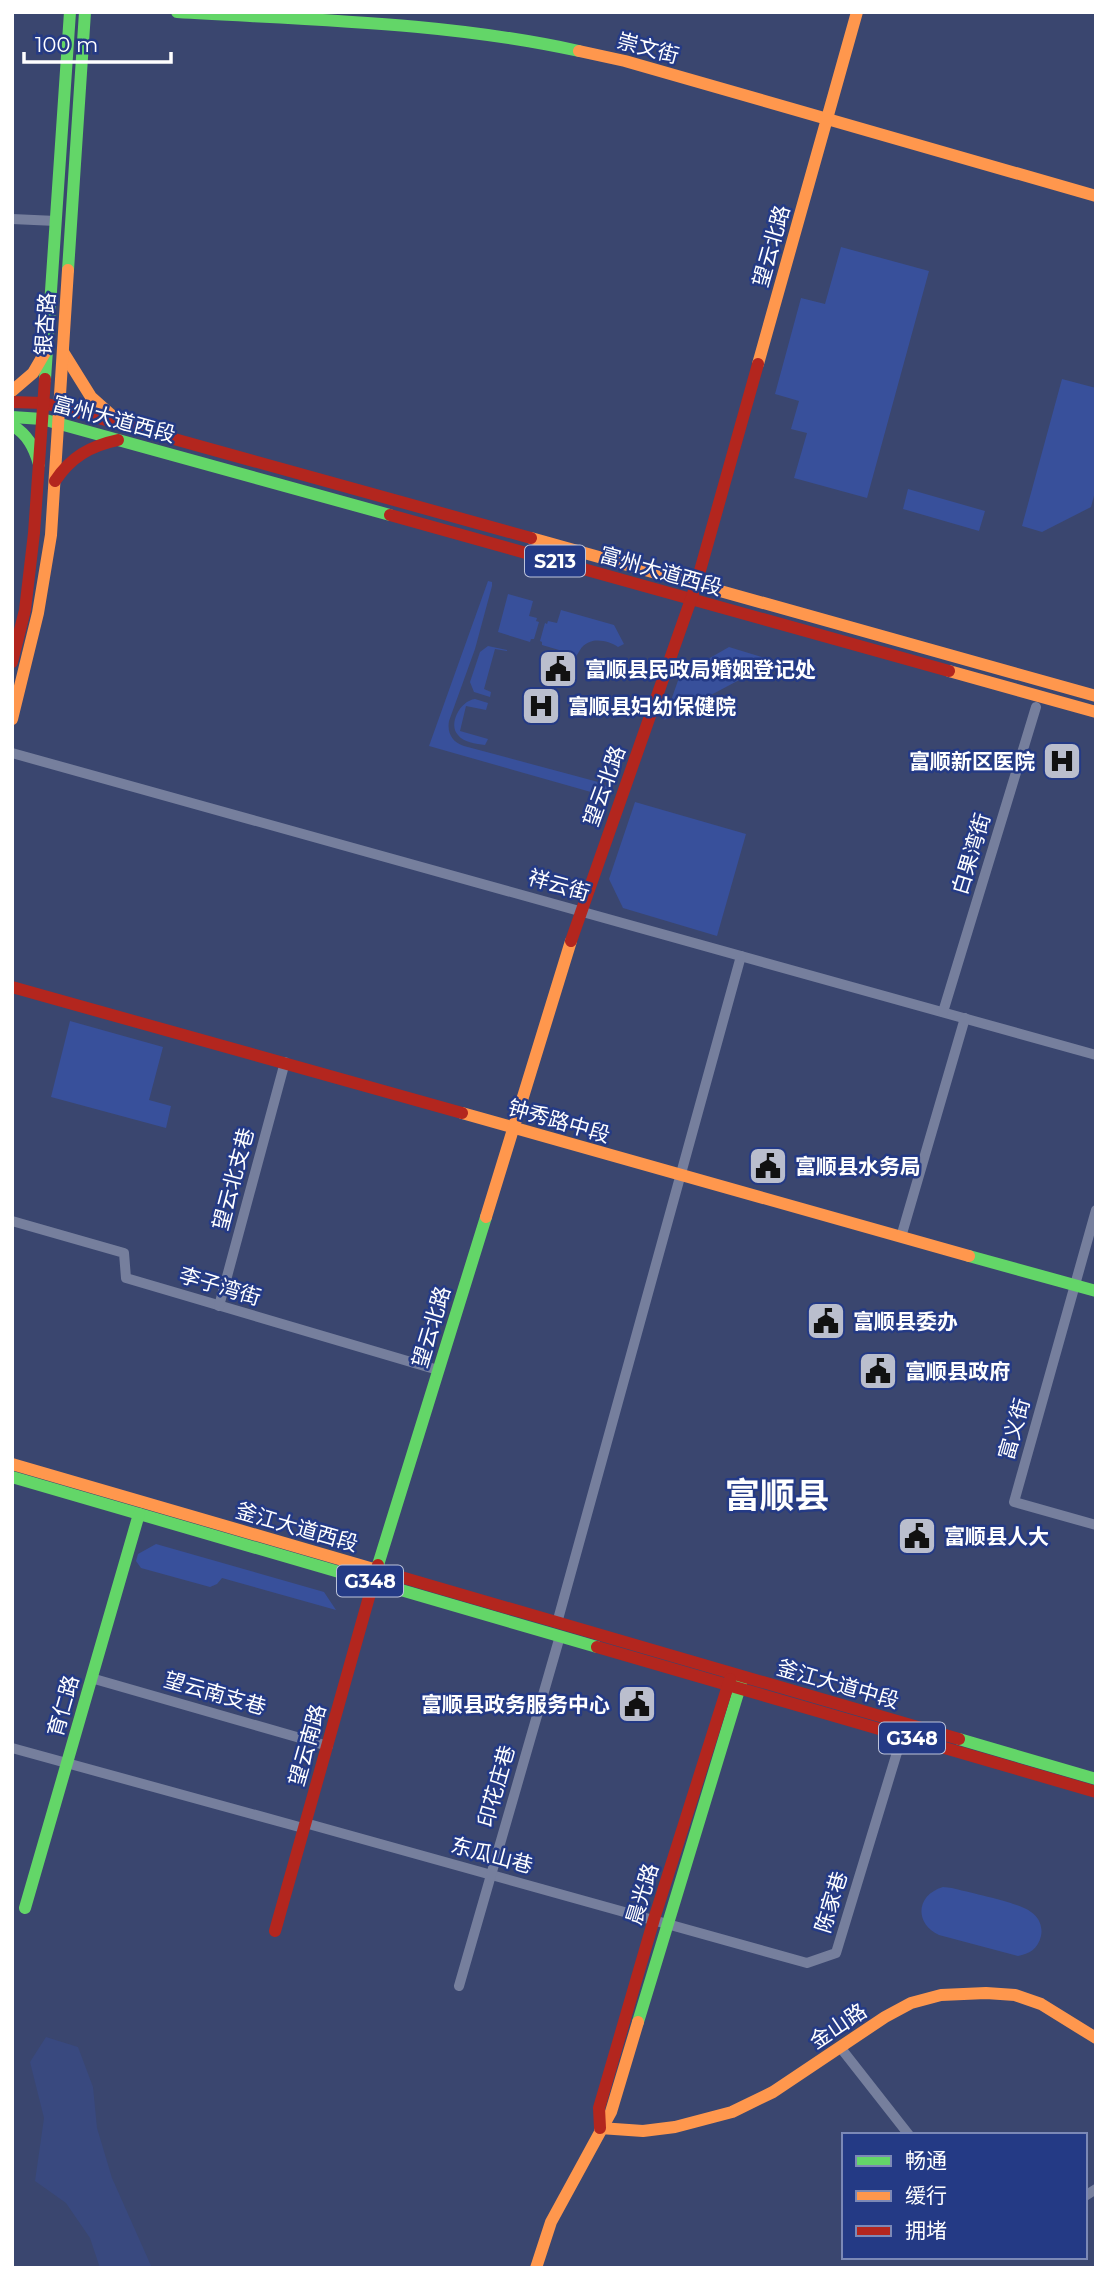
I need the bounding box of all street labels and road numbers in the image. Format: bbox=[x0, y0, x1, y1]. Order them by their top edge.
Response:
street label: 崇文街 bbox=[614, 28, 682, 68]
street label: 望云北路 bbox=[747, 202, 795, 290]
street label: 银杏路 bbox=[30, 292, 60, 356]
street label: 富州大道西段 bbox=[50, 391, 178, 447]
street label: 富州大道西段 bbox=[597, 542, 725, 600]
road number: S213 bbox=[525, 546, 585, 576]
street label: 望云北路 bbox=[578, 742, 630, 830]
street label: 白果湾街 bbox=[947, 810, 995, 898]
street label: 祥云街 bbox=[525, 864, 593, 906]
street label: 钟秀路中段 bbox=[505, 1095, 613, 1147]
street label: 望云北支巷 bbox=[207, 1125, 259, 1233]
street label: 李子湾街 bbox=[176, 1262, 264, 1310]
street label: 望云北路 bbox=[407, 1283, 455, 1371]
street label: 富义街 bbox=[993, 1395, 1035, 1463]
street label: 釜江大道西段 bbox=[233, 1498, 361, 1556]
road number: G348 bbox=[337, 1566, 403, 1596]
street label: 釜江大道中段 bbox=[774, 1655, 902, 1713]
street label: 望云南支巷 bbox=[161, 1667, 269, 1719]
street label: 育仁路 bbox=[42, 1672, 84, 1740]
street label: 望云南路 bbox=[283, 1701, 331, 1789]
road number: G348 bbox=[879, 1722, 945, 1754]
street label: 印花庄巷 bbox=[472, 1742, 520, 1830]
street label: 东瓜山巷 bbox=[448, 1832, 536, 1878]
street label: 晨光路 bbox=[621, 1860, 663, 1928]
street label: 陈家巷 bbox=[810, 1868, 852, 1936]
street label: 金山路 bbox=[805, 1998, 871, 2054]

